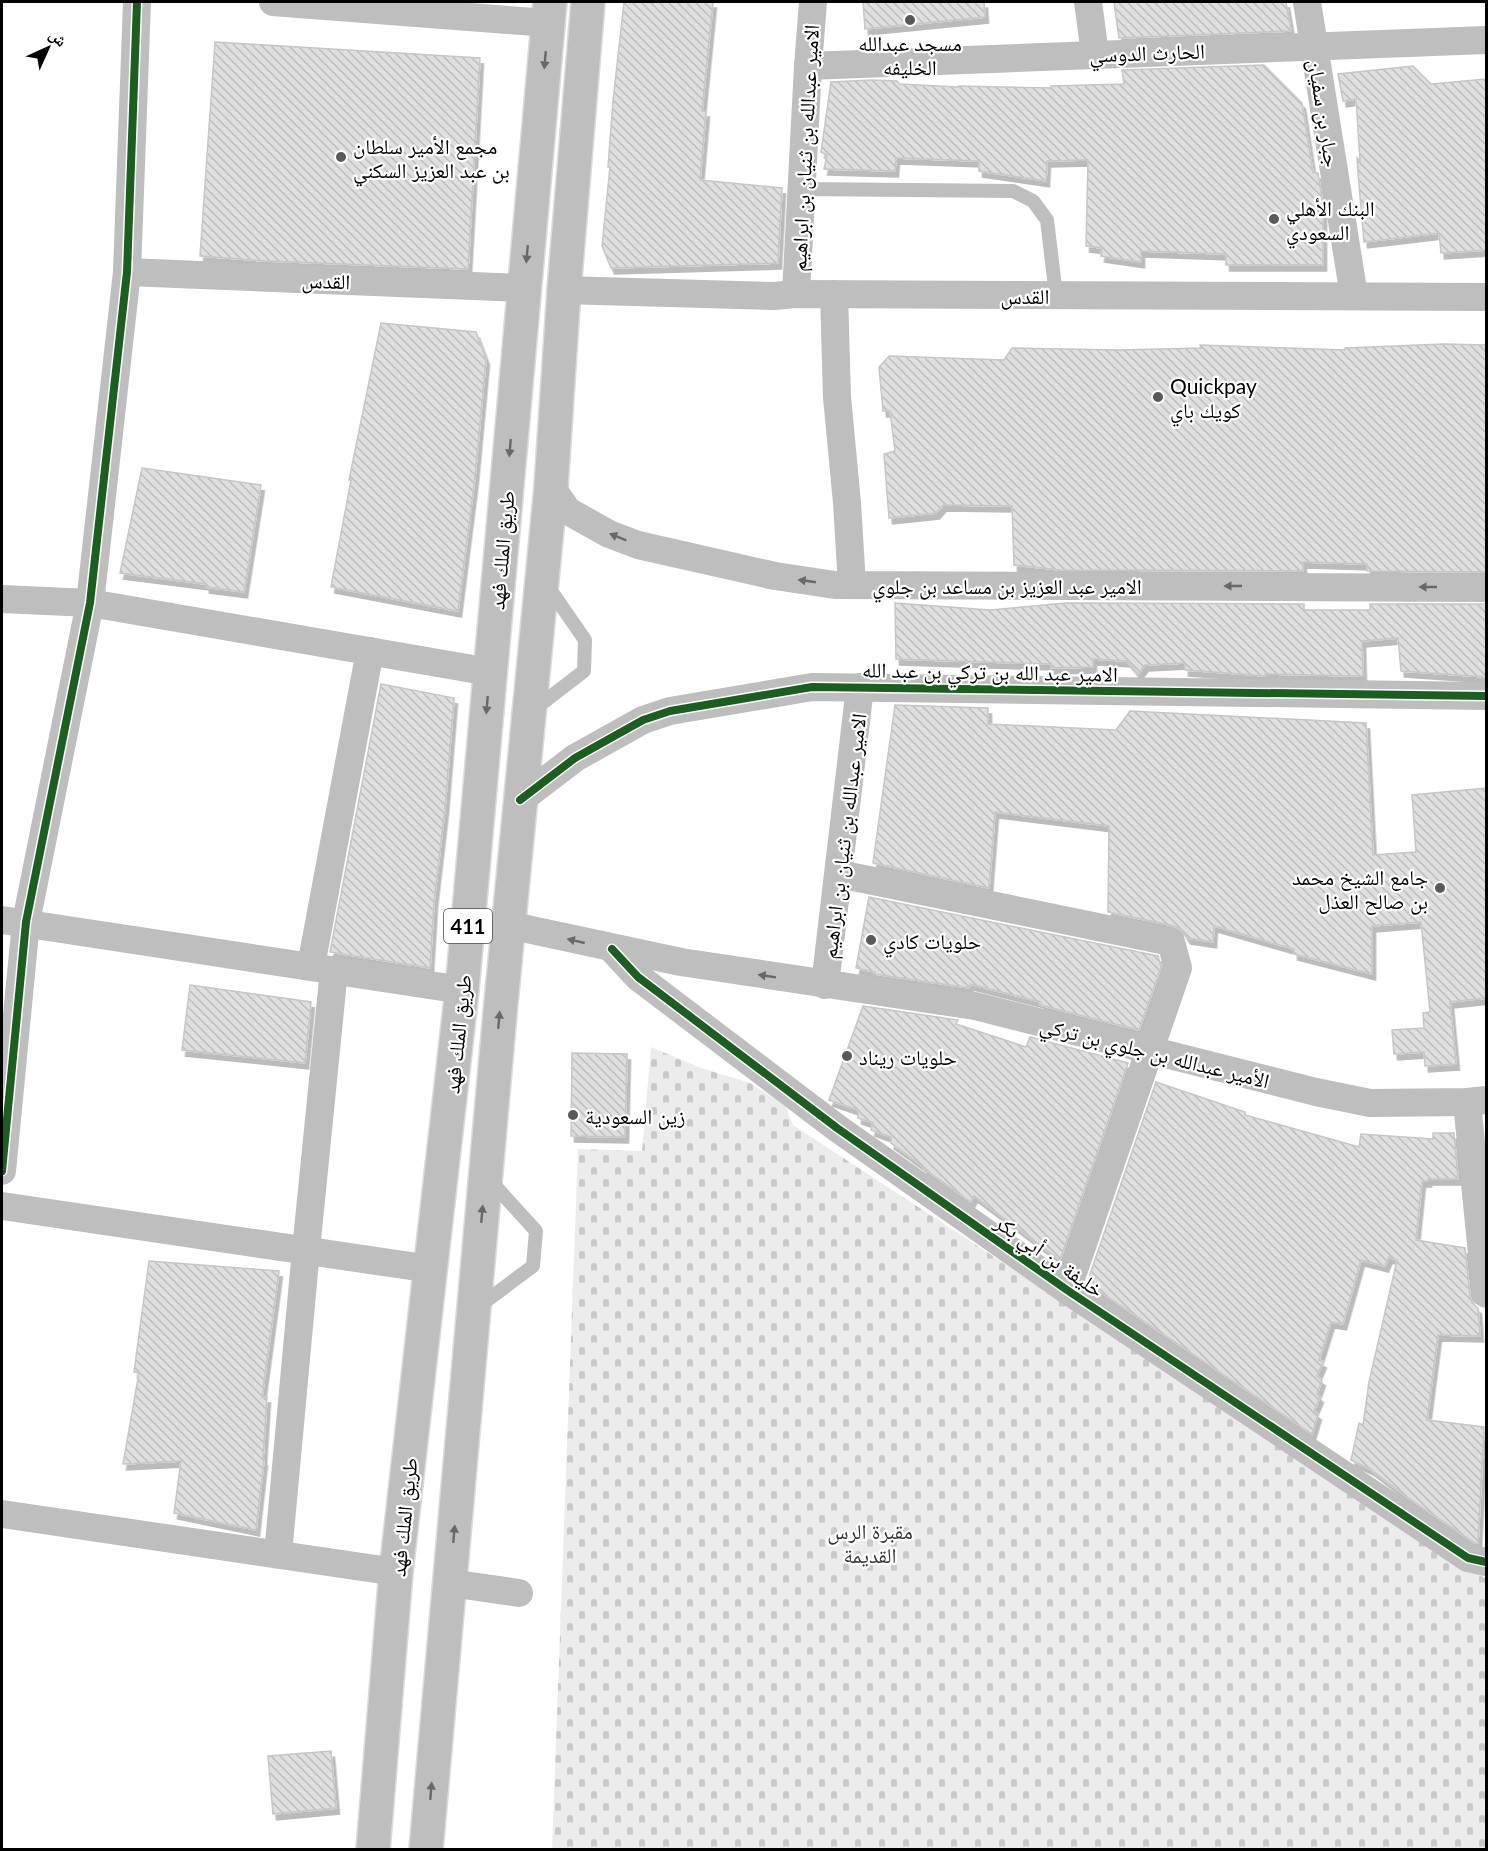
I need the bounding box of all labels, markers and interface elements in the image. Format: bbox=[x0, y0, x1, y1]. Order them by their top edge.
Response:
marker: مسجد عبدالله الخليفه bbox=[903, 13, 917, 27]
north arrow bbox=[18, 18, 78, 78]
text: ش bbox=[46, 24, 72, 50]
street label: الامير عبدالله بن ثنيان بن ابراهيم bbox=[785, 24, 826, 272]
place label: مسجد عبدالله الخليفه bbox=[858, 30, 962, 79]
street label: الحارث الدوسي bbox=[1089, 37, 1206, 72]
one-way arrow bbox=[540, 50, 550, 69]
street label: جبار بن سفيان bbox=[1302, 57, 1346, 169]
place label: مجمع الأمير سلطان بن عبد العزيز السكني bbox=[353, 133, 510, 187]
marker: مجمع الأمير سلطان بن عبد العزيز السكني bbox=[334, 150, 348, 164]
place label: البنك الأهلي السعودي bbox=[1286, 195, 1375, 249]
marker: البنك الأهلي السعودي bbox=[1267, 212, 1281, 226]
one-way arrow bbox=[522, 245, 532, 264]
street label: القدس bbox=[301, 267, 351, 295]
street label: القدس bbox=[1001, 283, 1049, 310]
place label: Quickpay كويك باي bbox=[1170, 373, 1257, 427]
marker: Quickpay كويك باي bbox=[1151, 390, 1165, 404]
one-way arrow bbox=[505, 439, 515, 458]
street label: طريق الملك فهد bbox=[483, 489, 521, 611]
one-way arrow bbox=[608, 532, 626, 542]
street label: الامير عبد العزيز بن مساعد بن جلوي bbox=[872, 573, 1142, 603]
one-way arrow bbox=[798, 576, 817, 585]
one-way arrow bbox=[1224, 582, 1243, 591]
one-way arrow bbox=[1419, 582, 1438, 592]
street label: الامير عبد الله بن تركي بن عبد الله bbox=[862, 656, 1118, 691]
one-way arrow bbox=[482, 696, 492, 715]
street label: الامير عبدالله بن ثنيان بن ابراهيم bbox=[816, 712, 873, 961]
place label: جامع الشيخ محمد بن صالح العذل bbox=[1292, 864, 1428, 915]
marker: جامع الشيخ محمد بن صالح العذل bbox=[1433, 881, 1447, 895]
road number: 411 bbox=[444, 909, 492, 943]
place label: حلويات كادي bbox=[883, 928, 981, 958]
marker: حلويات كادي bbox=[864, 933, 878, 947]
one-way arrow bbox=[567, 935, 585, 945]
one-way arrow bbox=[758, 971, 777, 980]
street label: طريق الملك فهد bbox=[438, 973, 478, 1095]
one-way arrow bbox=[494, 1011, 504, 1030]
street label: الأمير عبدالله بن جلوي بن تركي bbox=[1036, 1011, 1272, 1098]
place label: حلويات ريناد bbox=[859, 1044, 957, 1069]
marker: حلويات ريناد bbox=[840, 1049, 854, 1063]
place label: زين السعودية bbox=[585, 1103, 685, 1130]
marker: زين السعودية bbox=[566, 1108, 580, 1122]
one-way arrow bbox=[477, 1205, 487, 1224]
street label: خليفة بن أبي بكر bbox=[987, 1208, 1109, 1306]
street label: طريق الملك فهد bbox=[384, 1456, 424, 1578]
park label: مقبرة الرس القديمة bbox=[827, 1518, 913, 1567]
one-way arrow bbox=[449, 1525, 459, 1544]
one-way arrow bbox=[426, 1782, 436, 1801]

